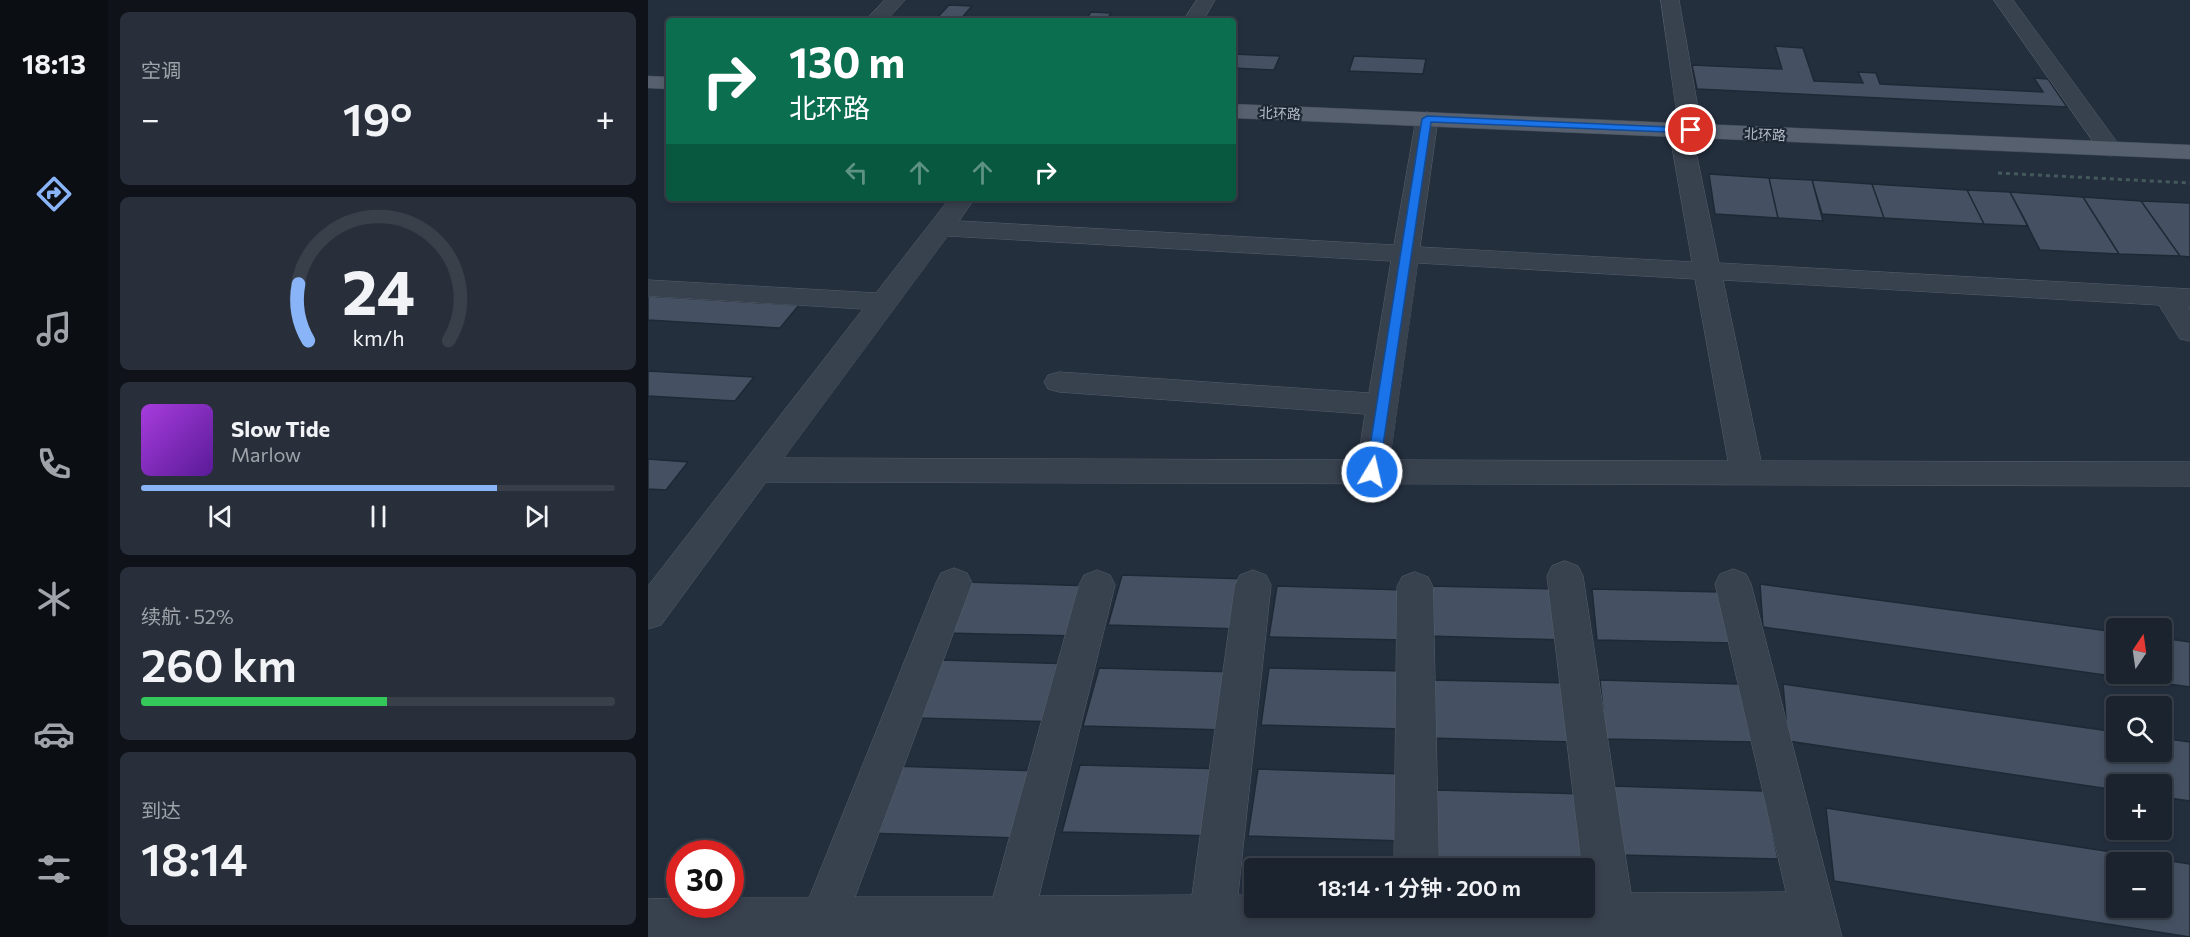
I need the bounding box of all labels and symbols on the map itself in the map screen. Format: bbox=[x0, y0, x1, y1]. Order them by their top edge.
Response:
street label: 北环路 bbox=[1259, 104, 1301, 122]
pin bbox=[1665, 104, 1716, 155]
street label: 北环路 bbox=[1744, 124, 1786, 144]
position arrow bbox=[1340, 440, 1404, 504]
north arrow bbox=[2106, 618, 2172, 684]
speed limit sign: 30 bbox=[666, 840, 744, 918]

